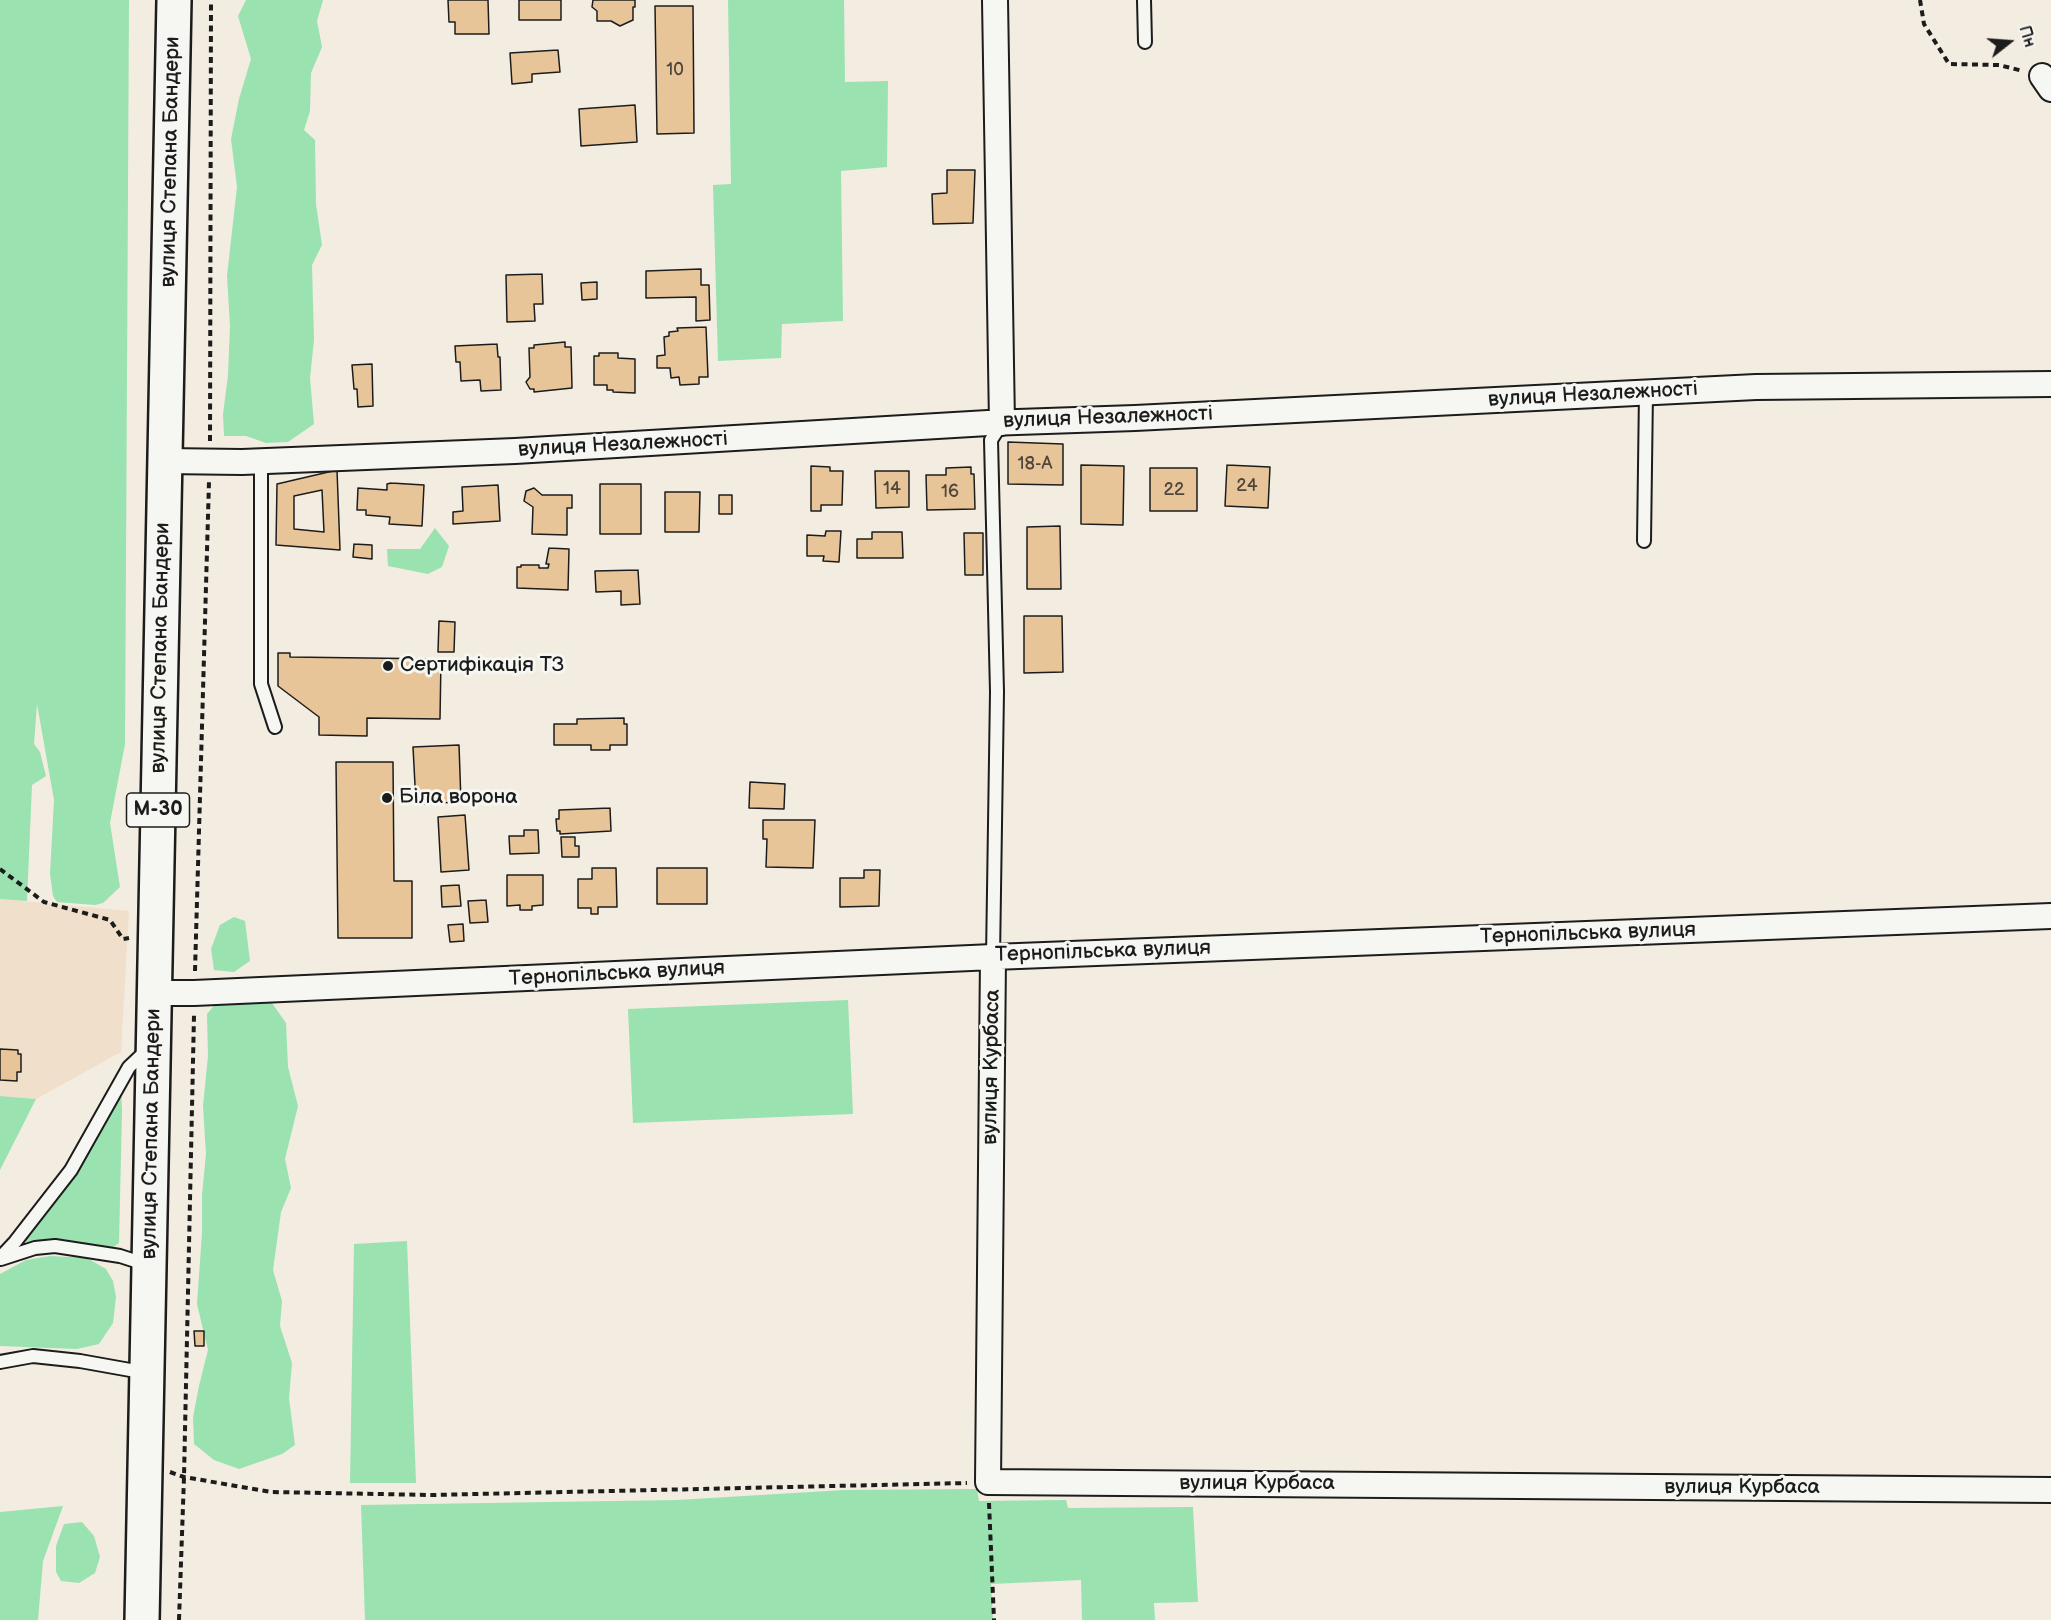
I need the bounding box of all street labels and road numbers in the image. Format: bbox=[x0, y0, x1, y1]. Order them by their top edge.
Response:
street label: вулиця Степана Бандери bbox=[156, 36, 186, 288]
street label: вулиця Незалежності bbox=[1487, 377, 1699, 413]
street label: вулиця Незалежності bbox=[1003, 402, 1213, 434]
street label: вулиця Незалежності bbox=[517, 427, 729, 463]
street label: вулиця Степана Бандери bbox=[146, 522, 176, 774]
road number: М-30 bbox=[126, 793, 190, 827]
street label: Тернопільська вулиця bbox=[1480, 918, 1696, 950]
street label: Тернопільська вулиця bbox=[995, 936, 1211, 968]
street label: Тернопільська вулиця bbox=[508, 956, 726, 992]
street label: вулиця Курбаса bbox=[978, 989, 1006, 1145]
street label: вулиця Степана Бандери bbox=[137, 1008, 167, 1260]
street label: вулиця Курбаса bbox=[1179, 1471, 1335, 1497]
street label: вулиця Курбаса bbox=[1664, 1475, 1820, 1501]

